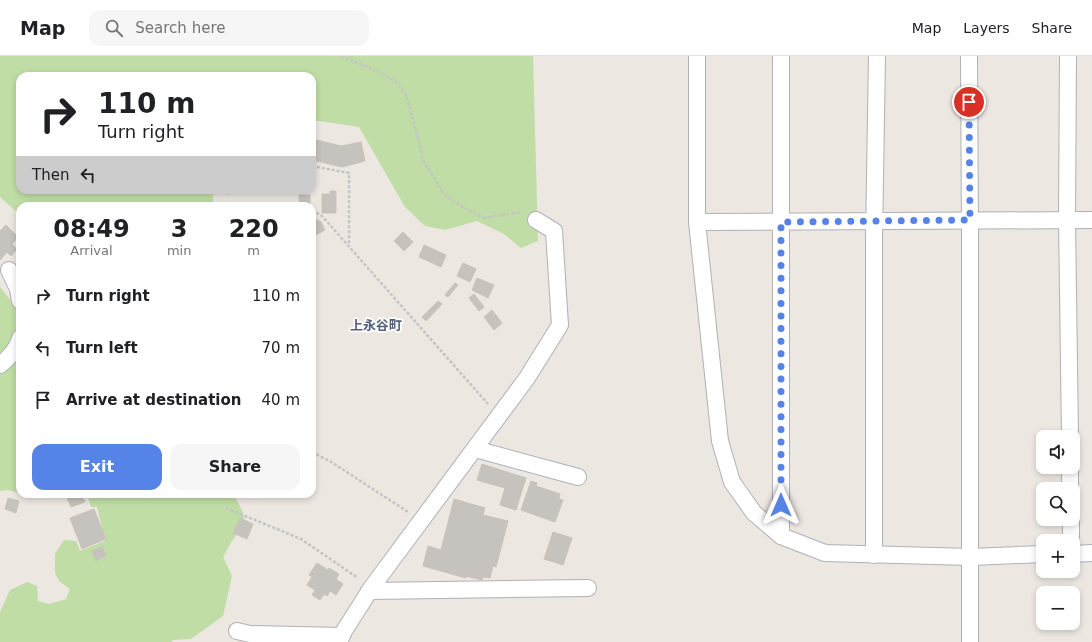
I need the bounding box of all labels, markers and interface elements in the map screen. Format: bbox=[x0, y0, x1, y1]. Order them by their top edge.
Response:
search box bbox=[89, 10, 369, 46]
text: Map bbox=[20, 17, 65, 39]
icon: search bbox=[103, 17, 125, 39]
text: Search here bbox=[135, 19, 225, 37]
text: Map bbox=[912, 20, 941, 36]
text: Layers bbox=[963, 20, 1010, 36]
text: Share bbox=[1032, 20, 1072, 36]
pin bbox=[952, 85, 986, 119]
text: 110 m bbox=[98, 87, 195, 120]
icon: right bbox=[32, 88, 84, 140]
icon: arrive bbox=[958, 91, 980, 113]
text: Turn right bbox=[98, 121, 184, 142]
icon: left bbox=[77, 164, 99, 186]
text: Then bbox=[32, 166, 69, 184]
text: 08:49 bbox=[53, 215, 130, 243]
text: 3 bbox=[171, 215, 187, 243]
text: 220 bbox=[229, 215, 279, 243]
text: Arrival bbox=[70, 243, 113, 258]
text: min bbox=[167, 243, 191, 258]
text: m bbox=[247, 243, 260, 258]
icon: right bbox=[32, 285, 54, 307]
text: Turn right bbox=[66, 287, 150, 305]
text: 110 m bbox=[252, 287, 300, 305]
district label: 上永谷町 bbox=[350, 318, 402, 333]
icon: left bbox=[32, 337, 54, 359]
text: Turn left bbox=[66, 339, 138, 357]
text: 70 m bbox=[262, 339, 300, 357]
icon: arrive bbox=[32, 389, 54, 411]
text: Arrive at destination bbox=[66, 391, 241, 409]
text: 40 m bbox=[262, 391, 300, 409]
map controls bbox=[1036, 430, 1080, 630]
button: sound bbox=[1036, 430, 1080, 474]
button: Exit bbox=[32, 444, 162, 490]
button: Share bbox=[170, 444, 300, 490]
button: search bbox=[1036, 482, 1080, 526]
position arrow bbox=[760, 484, 802, 526]
button: + bbox=[1036, 534, 1080, 578]
button: − bbox=[1036, 586, 1080, 630]

